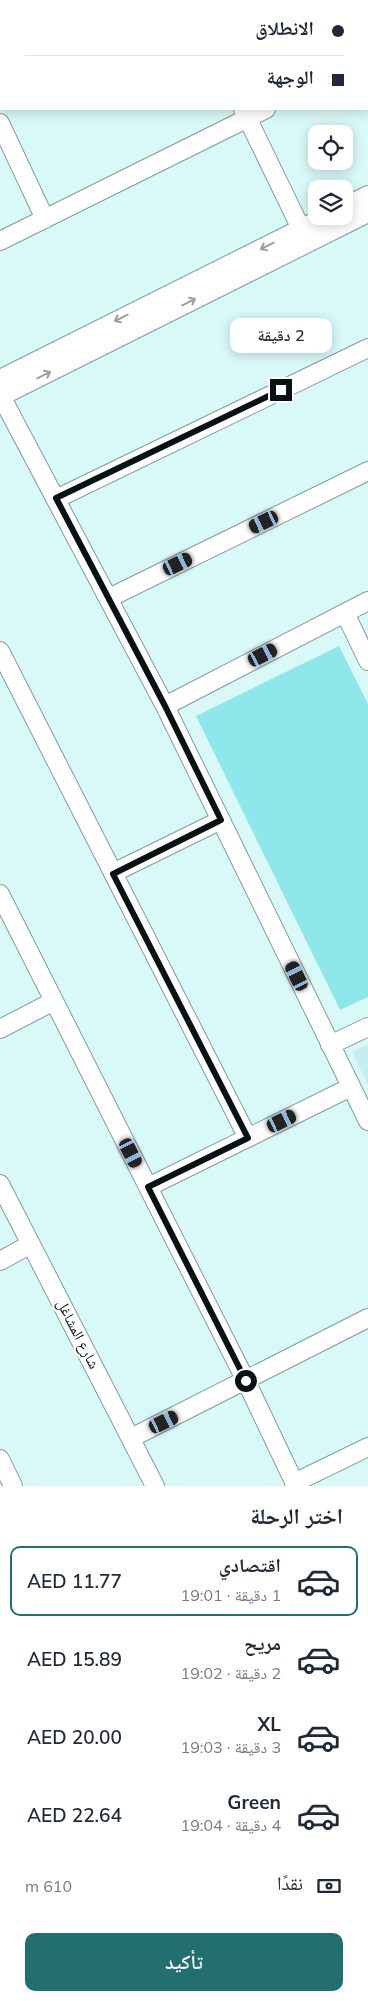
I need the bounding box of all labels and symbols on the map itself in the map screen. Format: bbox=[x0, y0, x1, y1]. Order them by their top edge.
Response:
one-way arrow bbox=[260, 242, 275, 251]
one-way arrow bbox=[181, 297, 196, 306]
one-way arrow bbox=[114, 314, 129, 323]
callout: 2 دقيقة bbox=[230, 318, 332, 352]
one-way arrow bbox=[36, 370, 51, 380]
route end bbox=[270, 379, 292, 401]
car bbox=[247, 509, 280, 535]
car bbox=[161, 551, 194, 577]
car bbox=[246, 642, 279, 668]
car bbox=[283, 959, 310, 993]
car bbox=[265, 1108, 298, 1134]
car bbox=[117, 1136, 144, 1170]
street label: شارع المشاغل bbox=[52, 1296, 104, 1372]
route start bbox=[235, 1370, 257, 1392]
car bbox=[147, 1409, 180, 1435]

